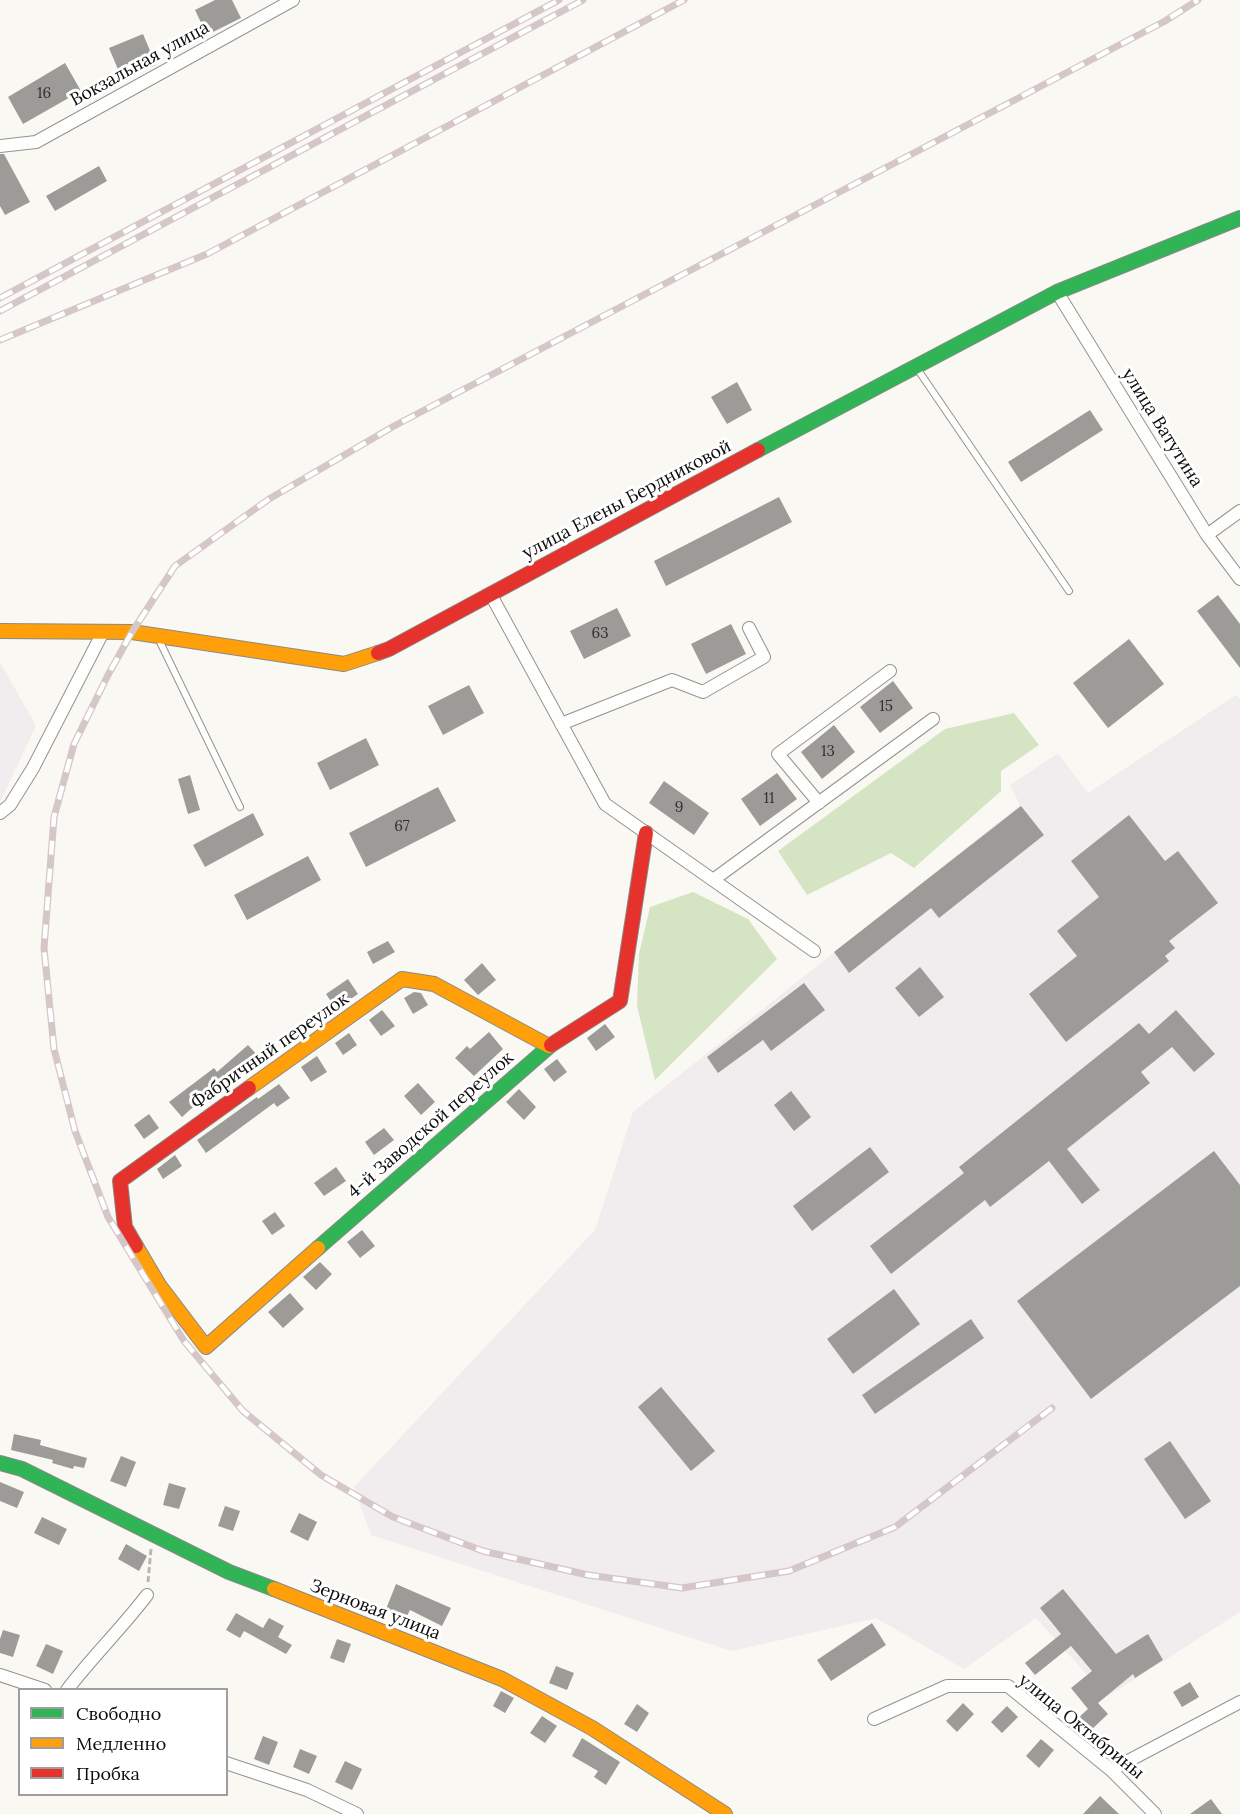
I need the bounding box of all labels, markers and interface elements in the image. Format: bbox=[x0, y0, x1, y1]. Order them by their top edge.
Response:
street label: Вокзальная улица bbox=[67, 17, 213, 111]
house number: 16 bbox=[37, 85, 51, 103]
street label: улица Ватутина bbox=[1117, 365, 1207, 491]
street label: улица Елены Бердниковой bbox=[519, 436, 735, 564]
house number: 63 bbox=[591, 625, 609, 643]
house number: 15 bbox=[879, 698, 893, 716]
house number: 13 bbox=[821, 743, 835, 761]
house number: 11 bbox=[764, 790, 774, 808]
house number: 9 bbox=[675, 799, 683, 817]
house number: 67 bbox=[394, 818, 410, 836]
street label: Фабричный переулок bbox=[187, 988, 353, 1114]
street label: 4-й Заводской переулок bbox=[344, 1047, 518, 1203]
street label: Зерновая улица bbox=[307, 1575, 443, 1645]
street label: улица Октябрины bbox=[1014, 1670, 1148, 1784]
legend bbox=[18, 1688, 228, 1796]
text: Свободно bbox=[76, 1702, 161, 1725]
text: Медленно bbox=[76, 1732, 166, 1755]
text: Пробка bbox=[76, 1762, 140, 1785]

